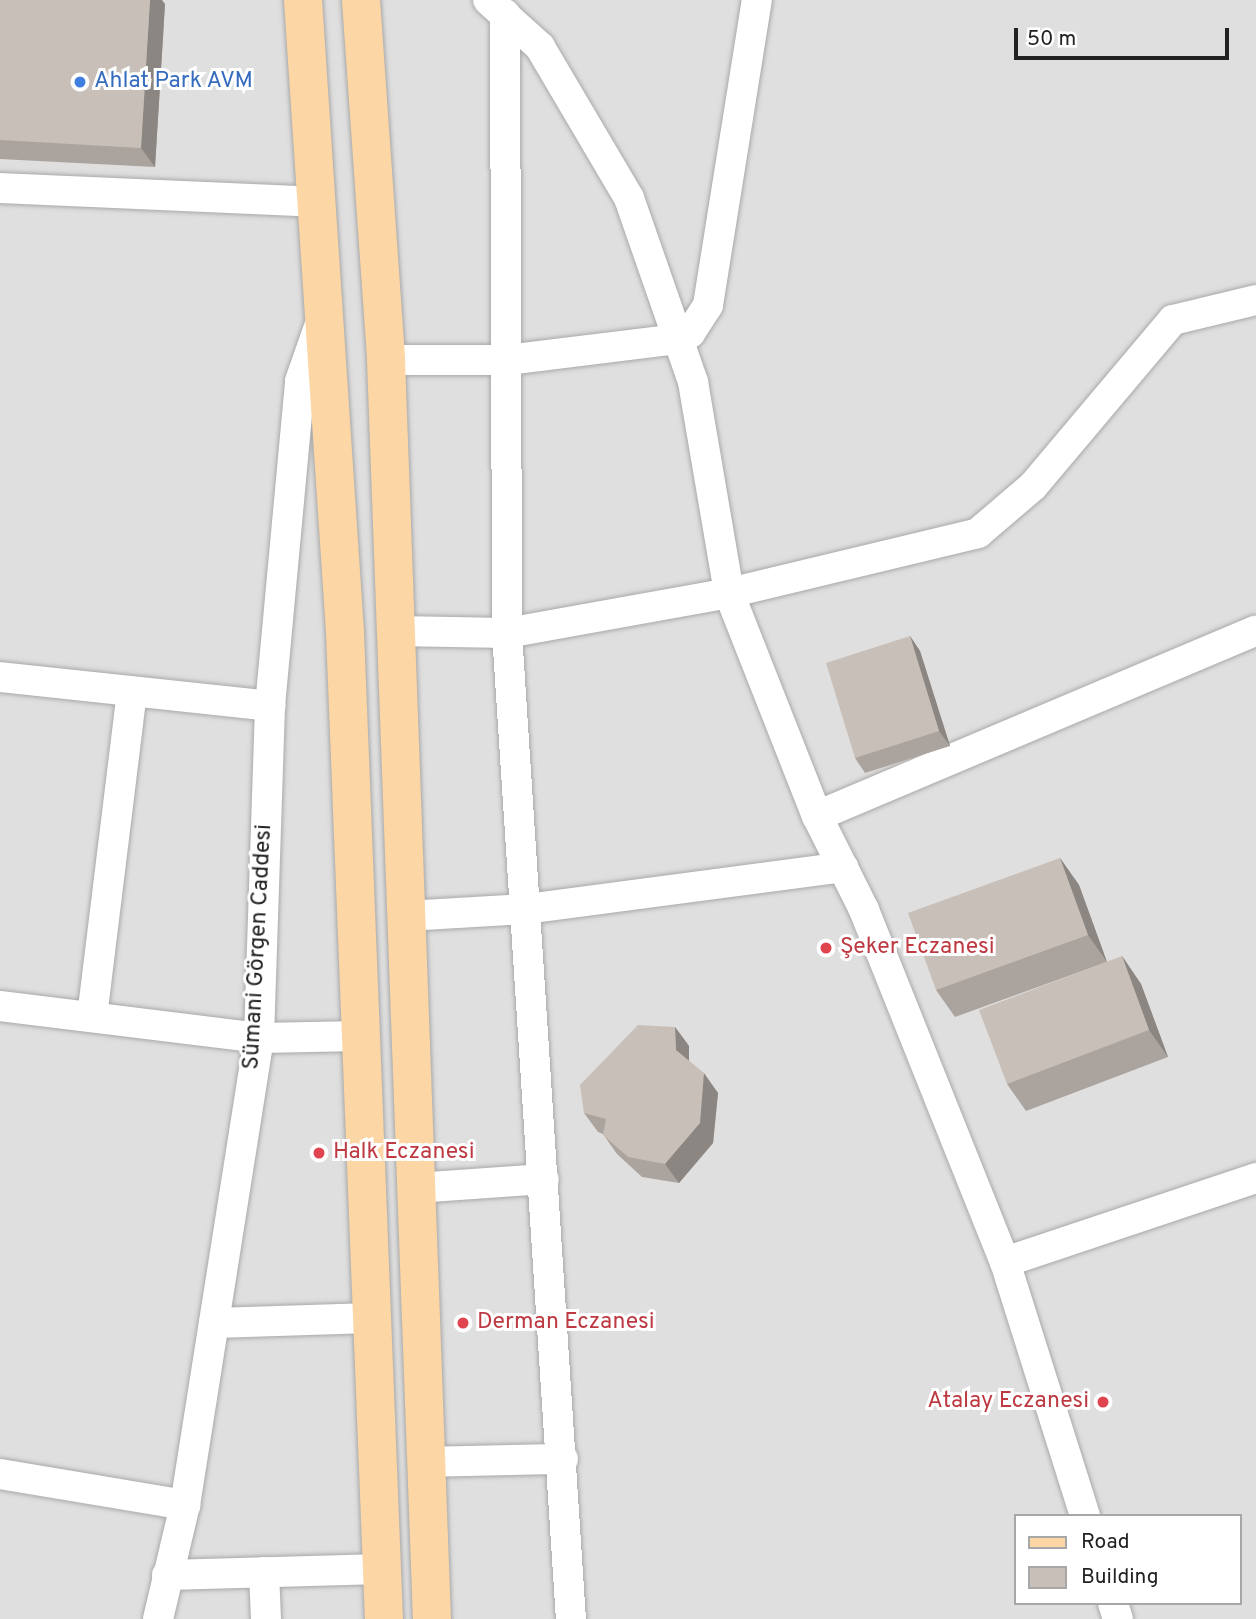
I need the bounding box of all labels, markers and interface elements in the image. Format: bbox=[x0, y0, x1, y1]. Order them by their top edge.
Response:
scale bar bbox=[1018, 14, 1233, 58]
text: 50 m bbox=[1027, 26, 1076, 53]
place label: Ahlat Park AVM bbox=[94, 68, 254, 96]
marker: Ahlat Park AVM bbox=[72, 74, 88, 90]
street label: Sümani Görgen Caddesi bbox=[239, 823, 279, 1071]
place label: Şeker Eczanesi bbox=[840, 934, 995, 962]
marker: Şeker Eczanesi bbox=[818, 940, 834, 956]
place label: Halk Eczanesi bbox=[333, 1139, 474, 1167]
marker: Halk Eczanesi bbox=[311, 1145, 327, 1161]
place label: Derman Eczanesi bbox=[477, 1309, 655, 1337]
marker: Derman Eczanesi bbox=[455, 1315, 471, 1331]
place label: Atalay Eczanesi bbox=[927, 1388, 1089, 1416]
marker: Atalay Eczanesi bbox=[1095, 1394, 1111, 1410]
legend bbox=[1014, 1514, 1242, 1605]
text: Road bbox=[1081, 1529, 1130, 1556]
text: Building bbox=[1081, 1564, 1159, 1591]

